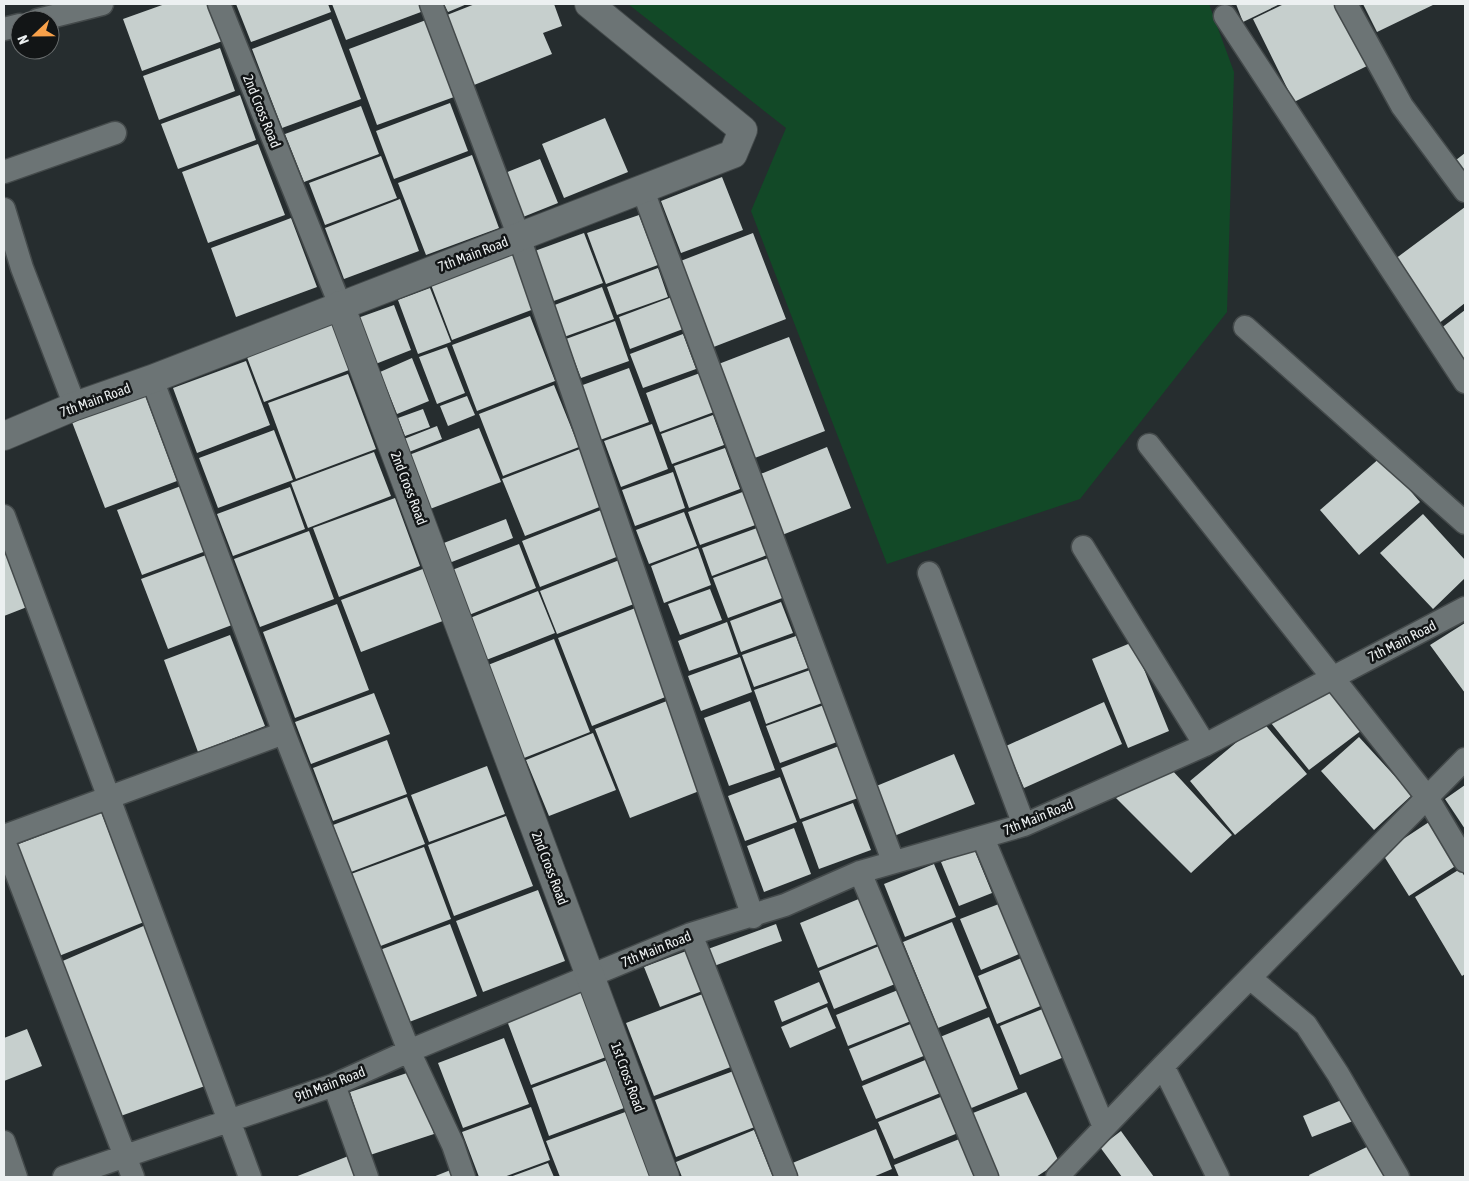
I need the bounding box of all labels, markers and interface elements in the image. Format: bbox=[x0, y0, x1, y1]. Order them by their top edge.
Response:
north arrow bbox=[10, 10, 60, 60]
text: N bbox=[14, 33, 32, 47]
street label: 2nd Cross Road bbox=[240, 72, 284, 150]
street label: 7th Main Road bbox=[436, 233, 510, 275]
street label: 7th Main Road bbox=[58, 380, 132, 420]
street label: 2nd Cross Road bbox=[388, 449, 430, 527]
street label: 7th Main Road bbox=[1365, 617, 1439, 665]
street label: 7th Main Road bbox=[1001, 796, 1075, 838]
street label: 2nd Cross Road bbox=[529, 829, 571, 907]
street label: 7th Main Road bbox=[619, 928, 693, 970]
street label: 1st Cross Road bbox=[608, 1040, 648, 1114]
street label: 9th Main Road bbox=[293, 1063, 367, 1105]

